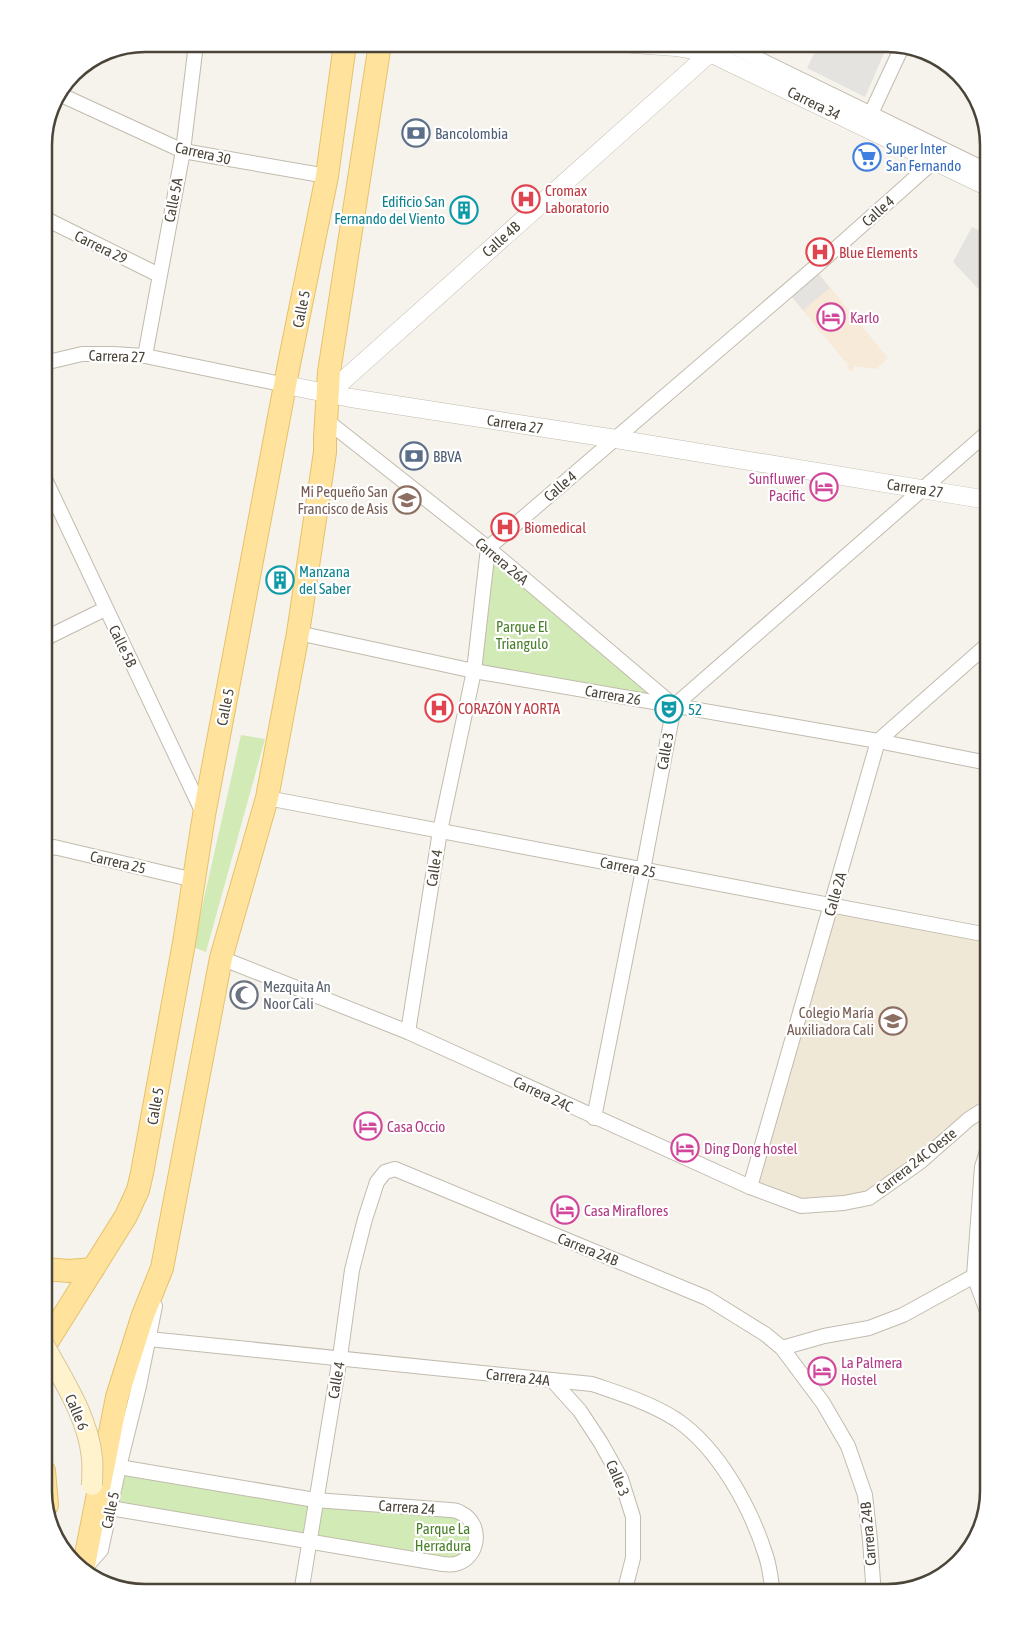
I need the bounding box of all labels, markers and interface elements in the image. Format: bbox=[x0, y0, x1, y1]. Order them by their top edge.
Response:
street label: Carrera 34 bbox=[785, 83, 843, 123]
bank icon: Bancolombia bbox=[401, 118, 431, 148]
place label: Bancolombia bbox=[435, 125, 508, 142]
street label: Carrera 30 bbox=[173, 138, 233, 168]
place label: Super Inter San Fernando bbox=[886, 140, 961, 174]
supermarket icon: Super Inter San Fernando bbox=[852, 142, 882, 172]
street label: Calle 5A bbox=[160, 176, 186, 224]
place label: Cromax Laboratorio bbox=[545, 182, 609, 216]
hospital icon: Cromax Laboratorio bbox=[511, 184, 541, 214]
street label: Calle 4 bbox=[858, 192, 898, 230]
place label: Edificio San Fernando del Viento bbox=[334, 193, 445, 227]
building icon: Edificio San Fernando del Viento bbox=[449, 195, 479, 225]
street label: Calle 4B bbox=[479, 218, 523, 260]
street label: Carrera 29 bbox=[72, 227, 130, 267]
hospital icon: Blue Elements bbox=[805, 237, 835, 267]
place label: Blue Elements bbox=[839, 244, 918, 261]
street label: Calle 5 bbox=[289, 289, 313, 329]
hotel icon: Karlo bbox=[816, 302, 846, 332]
place label: Karlo bbox=[850, 309, 879, 326]
street label: Carrera 27 bbox=[88, 347, 146, 365]
street label: Carrera 27 bbox=[486, 411, 544, 437]
bank icon: BBVA bbox=[399, 441, 429, 471]
place label: BBVA bbox=[433, 448, 462, 465]
street label: Calle 4 bbox=[540, 467, 580, 505]
place label: Sunfluwer Pacific bbox=[749, 470, 806, 504]
hotel icon: Sunfluwer Pacific bbox=[809, 472, 839, 502]
street label: Carrera 27 bbox=[886, 475, 944, 501]
place label: Mi Pequeño San Francisco de Asis bbox=[298, 483, 388, 517]
school or university icon: Mi Pequeño San Francisco de Asis bbox=[392, 485, 422, 515]
hospital icon: Biomedical bbox=[490, 512, 520, 542]
place label: Biomedical bbox=[524, 519, 586, 536]
street label: Carrera 26A bbox=[472, 534, 532, 588]
place label: Manzana del Saber bbox=[299, 563, 351, 597]
building icon: Manzana del Saber bbox=[265, 565, 295, 595]
park label: Parque El Triangulo bbox=[496, 618, 548, 652]
street label: Calle 5B bbox=[106, 622, 140, 670]
street label: Carrera 26 bbox=[584, 682, 642, 708]
street label: Calle 5 bbox=[213, 687, 237, 727]
hospital icon: CORAZÓN Y AORTA bbox=[424, 693, 454, 723]
theatre icon: 52 bbox=[654, 694, 684, 724]
place label: CORAZÓN Y AORTA bbox=[458, 700, 561, 717]
place label: 52 bbox=[688, 701, 702, 718]
street label: Calle 3 bbox=[653, 731, 677, 771]
street label: Carrera 25 bbox=[88, 847, 148, 877]
street label: Calle 4 bbox=[423, 848, 445, 888]
street label: Carrera 25 bbox=[599, 853, 657, 881]
street label: Calle 2A bbox=[821, 870, 850, 918]
place label: Mezquita An Noor Cali bbox=[263, 978, 331, 1012]
mosque icon: Mezquita An Noor Cali bbox=[229, 980, 259, 1010]
place label: Colegio María Auxiliadora Cali bbox=[787, 1004, 874, 1038]
school or university icon: Colegio María Auxiliadora Cali bbox=[878, 1006, 908, 1036]
street label: Carrera 24C bbox=[511, 1073, 576, 1115]
street label: Calle 5 bbox=[143, 1086, 167, 1126]
hotel icon: Casa Occio bbox=[353, 1111, 383, 1141]
place label: Casa Occio bbox=[387, 1118, 445, 1135]
street label: Carrera 24C Oeste bbox=[872, 1124, 960, 1198]
hotel icon: Ding Dong hostel bbox=[670, 1133, 700, 1163]
place label: Ding Dong hostel bbox=[704, 1140, 797, 1157]
hotel icon: Casa Miraflores bbox=[550, 1195, 580, 1225]
place label: Casa Miraflores bbox=[584, 1202, 668, 1219]
street label: Carrera 24B bbox=[555, 1229, 621, 1269]
place label: La Palmera Hostel bbox=[841, 1354, 903, 1388]
hotel icon: La Palmera Hostel bbox=[807, 1356, 837, 1386]
street label: Calle 4 bbox=[324, 1360, 348, 1400]
street label: Carrera 24A bbox=[485, 1365, 551, 1389]
street label: Calle 6 bbox=[62, 1391, 92, 1433]
street label: Calle 3 bbox=[603, 1457, 633, 1499]
street label: Calle 5 bbox=[98, 1490, 122, 1530]
street label: Carrera 24 bbox=[378, 1497, 436, 1517]
street label: Carrera 24B bbox=[857, 1501, 879, 1567]
park label: Parque La Herradura bbox=[415, 1520, 471, 1554]

